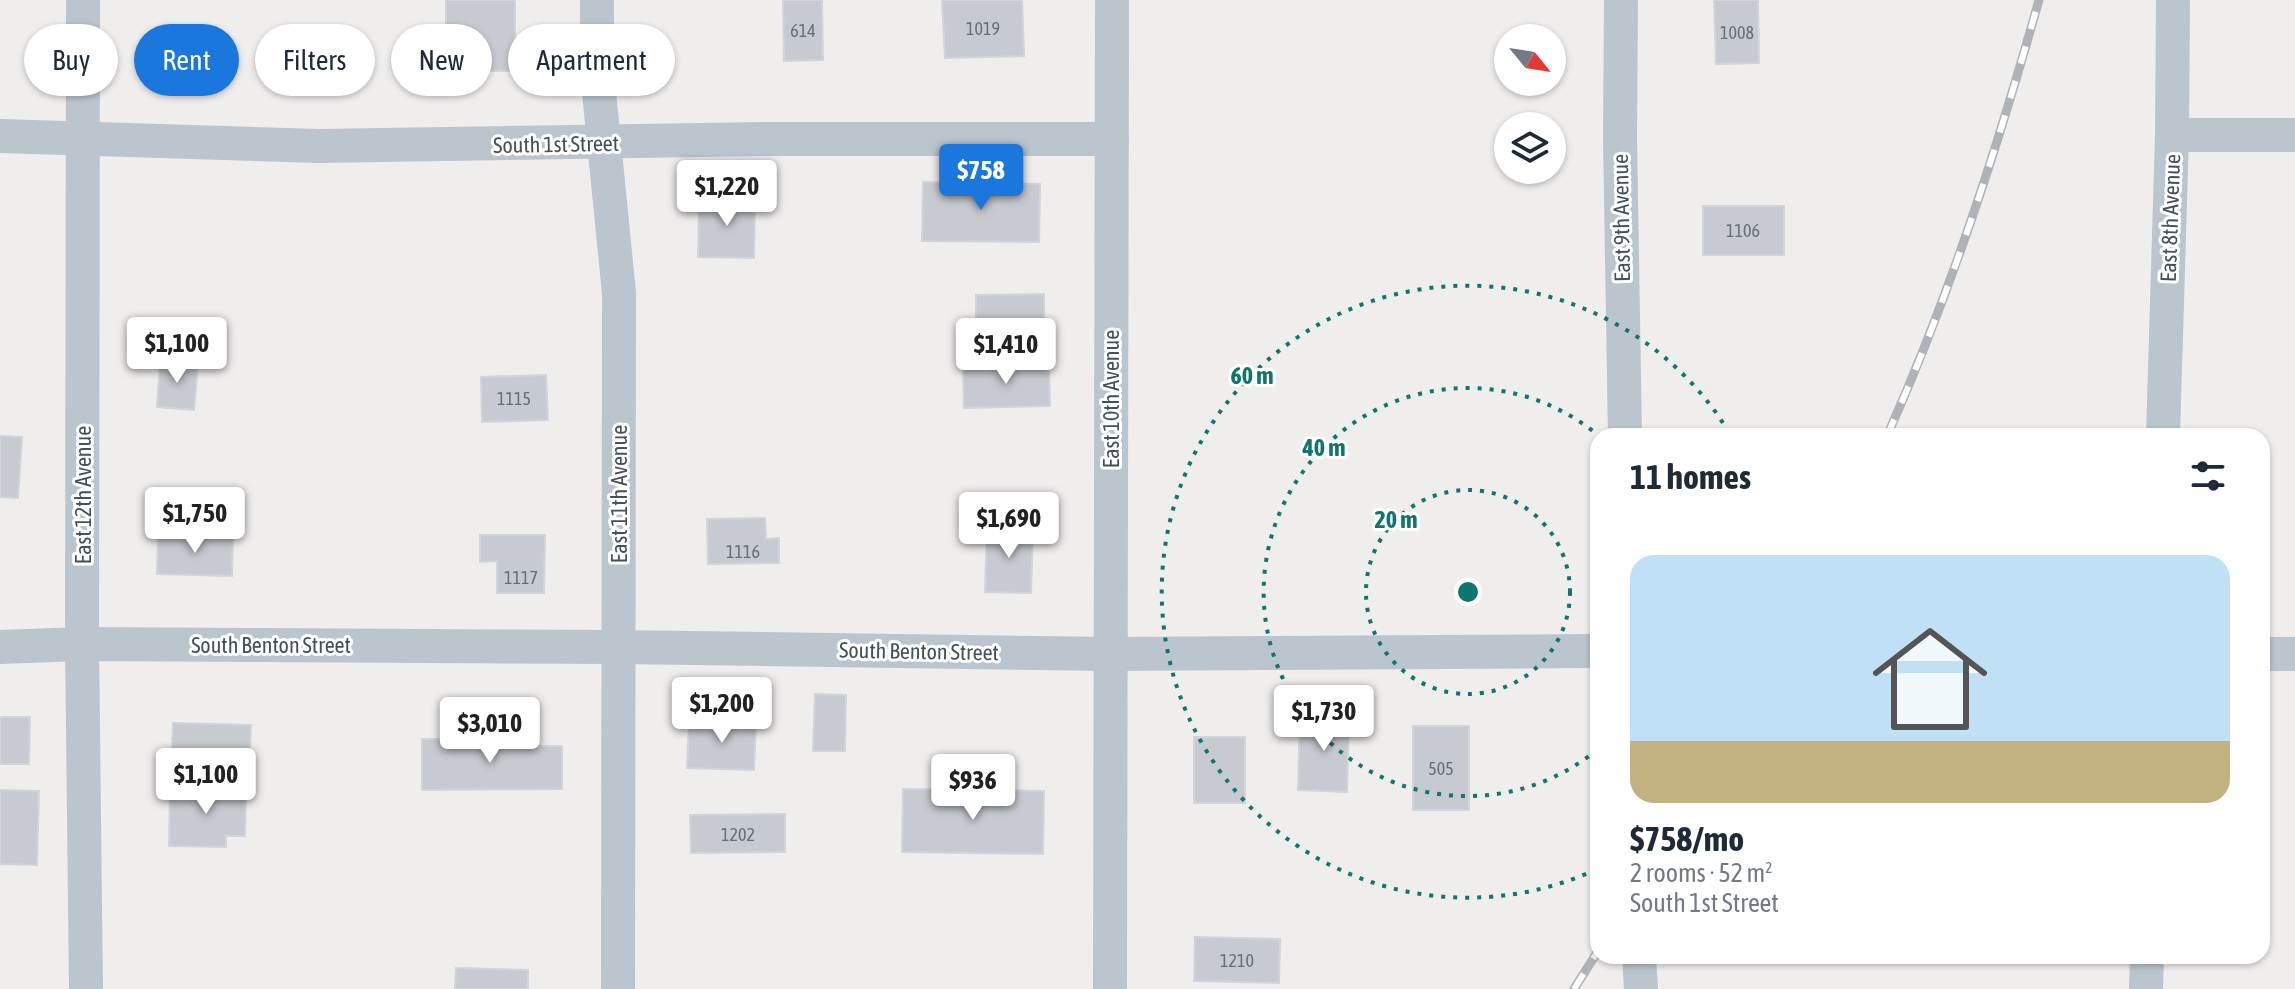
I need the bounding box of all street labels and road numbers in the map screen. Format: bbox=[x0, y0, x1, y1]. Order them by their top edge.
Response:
street label: South 1st Street bbox=[493, 130, 619, 158]
street label: East 9th Avenue bbox=[1607, 154, 1635, 282]
street label: East 8th Avenue bbox=[2155, 154, 2185, 282]
street label: East 10th Avenue bbox=[1098, 330, 1124, 468]
street label: East 11th Avenue bbox=[606, 425, 632, 563]
street label: East 12th Avenue bbox=[70, 426, 96, 564]
street label: South Benton Street bbox=[191, 632, 351, 658]
street label: South Benton Street bbox=[839, 637, 999, 665]

